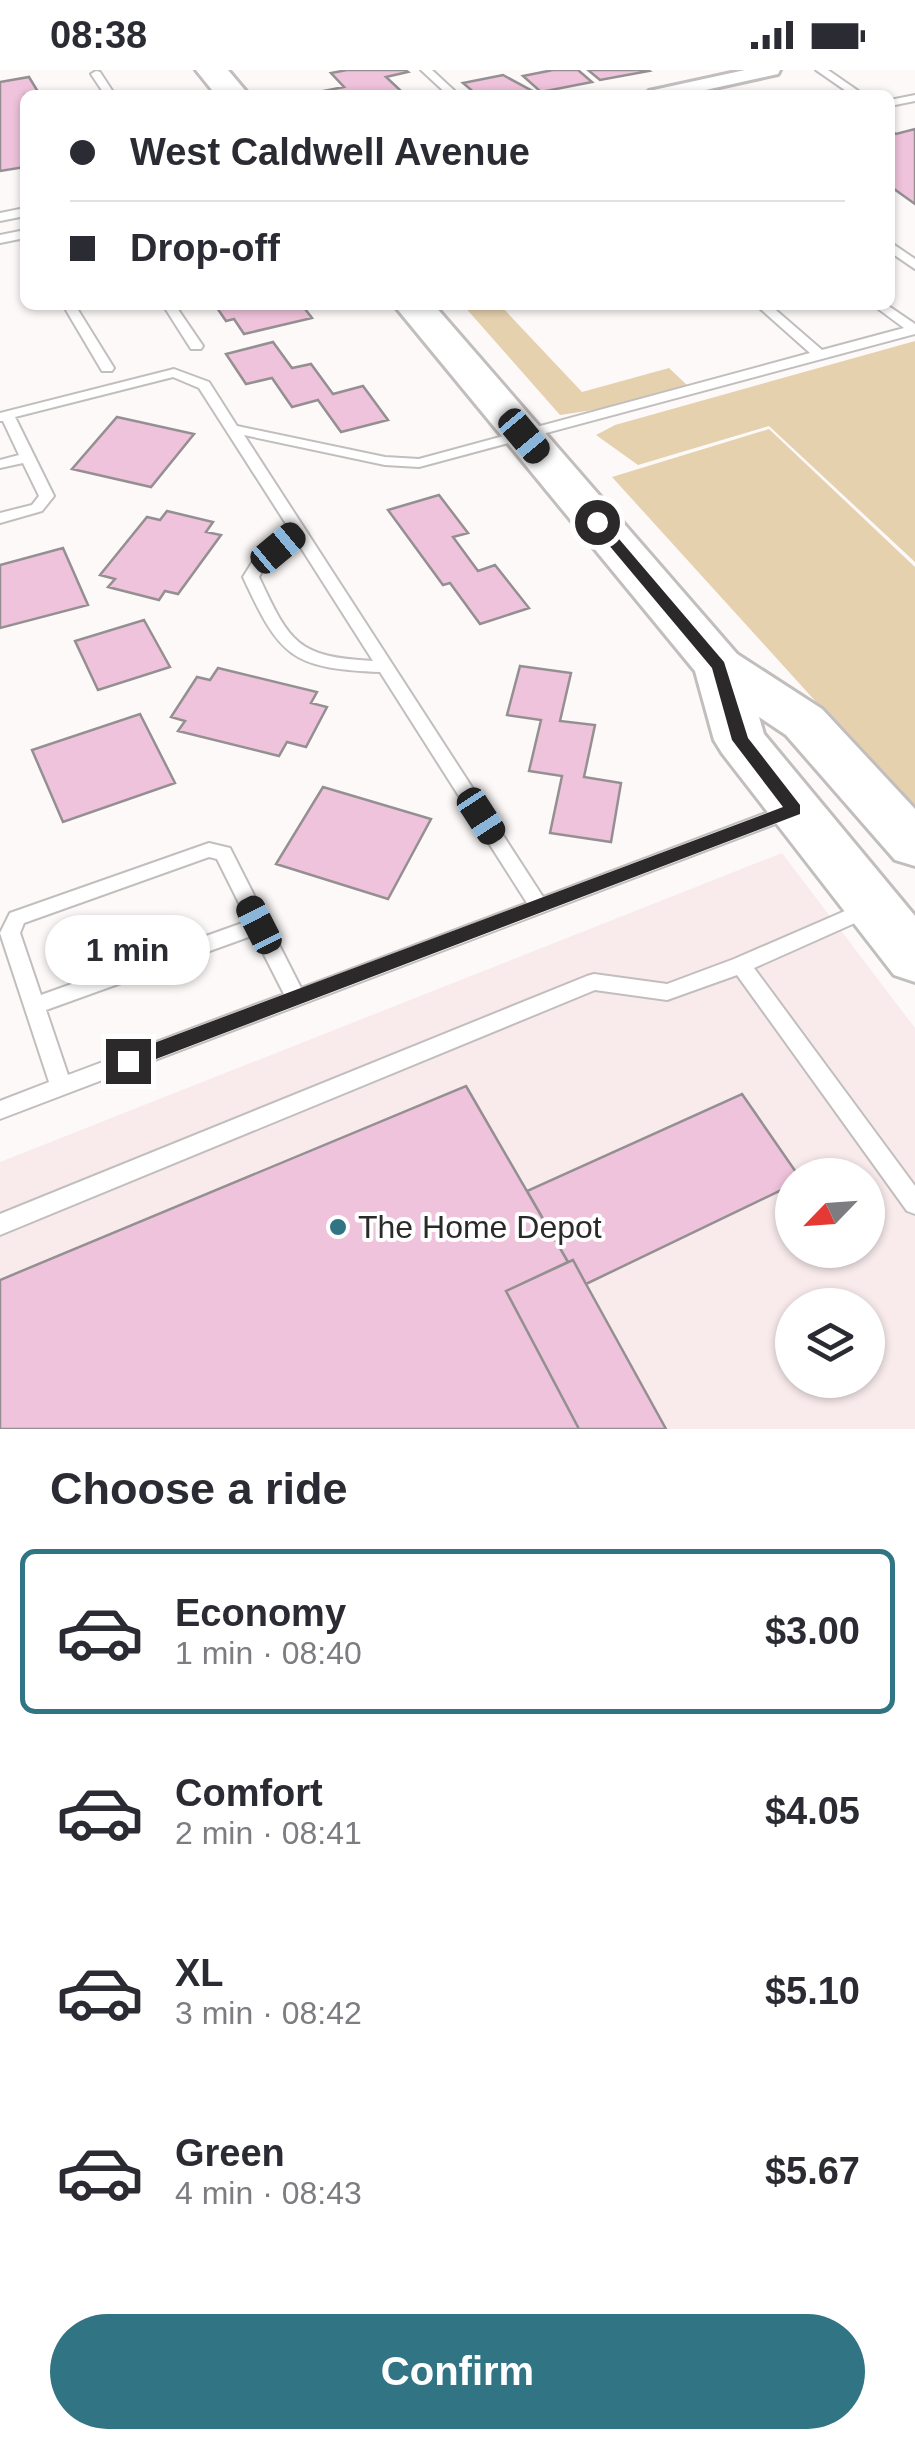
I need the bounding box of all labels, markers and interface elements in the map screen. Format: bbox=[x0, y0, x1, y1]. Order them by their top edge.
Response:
text: 08:38 bbox=[50, 14, 147, 56]
text: West Caldwell Avenue bbox=[130, 131, 530, 173]
text: Drop-off bbox=[130, 227, 280, 269]
car bbox=[493, 403, 555, 469]
route start bbox=[575, 500, 620, 545]
car bbox=[245, 517, 311, 579]
car bbox=[452, 783, 510, 849]
car bbox=[232, 891, 286, 959]
callout: 1 min bbox=[46, 916, 210, 986]
text: 1 min bbox=[86, 932, 169, 968]
route end bbox=[106, 1039, 151, 1084]
north arrow bbox=[775, 1158, 885, 1268]
map controls bbox=[775, 1158, 885, 1398]
place label: The Home Depot bbox=[358, 1209, 602, 1245]
marker: The Home Depot bbox=[327, 1216, 349, 1238]
button: layers bbox=[775, 1288, 885, 1398]
text: Choose a ride bbox=[50, 1463, 348, 1514]
icon: car bbox=[55, 1587, 145, 1677]
text: Economy bbox=[175, 1592, 346, 1634]
text: $3.00 bbox=[765, 1610, 860, 1652]
text: 1 min · 08:40 bbox=[175, 1635, 362, 1671]
icon: car bbox=[55, 1767, 145, 1857]
text: Comfort bbox=[175, 1772, 323, 1814]
text: $4.05 bbox=[765, 1790, 860, 1832]
text: 2 min · 08:41 bbox=[175, 1815, 362, 1851]
icon: car bbox=[55, 1947, 145, 2037]
text: XL bbox=[175, 1952, 224, 1994]
text: $5.10 bbox=[765, 1970, 860, 2012]
text: 3 min · 08:42 bbox=[175, 1995, 362, 2031]
icon: car bbox=[55, 2127, 145, 2217]
text: Green bbox=[175, 2132, 285, 2174]
text: $5.67 bbox=[765, 2150, 860, 2192]
text: 4 min · 08:43 bbox=[175, 2175, 362, 2211]
button: Confirm bbox=[50, 2314, 865, 2429]

